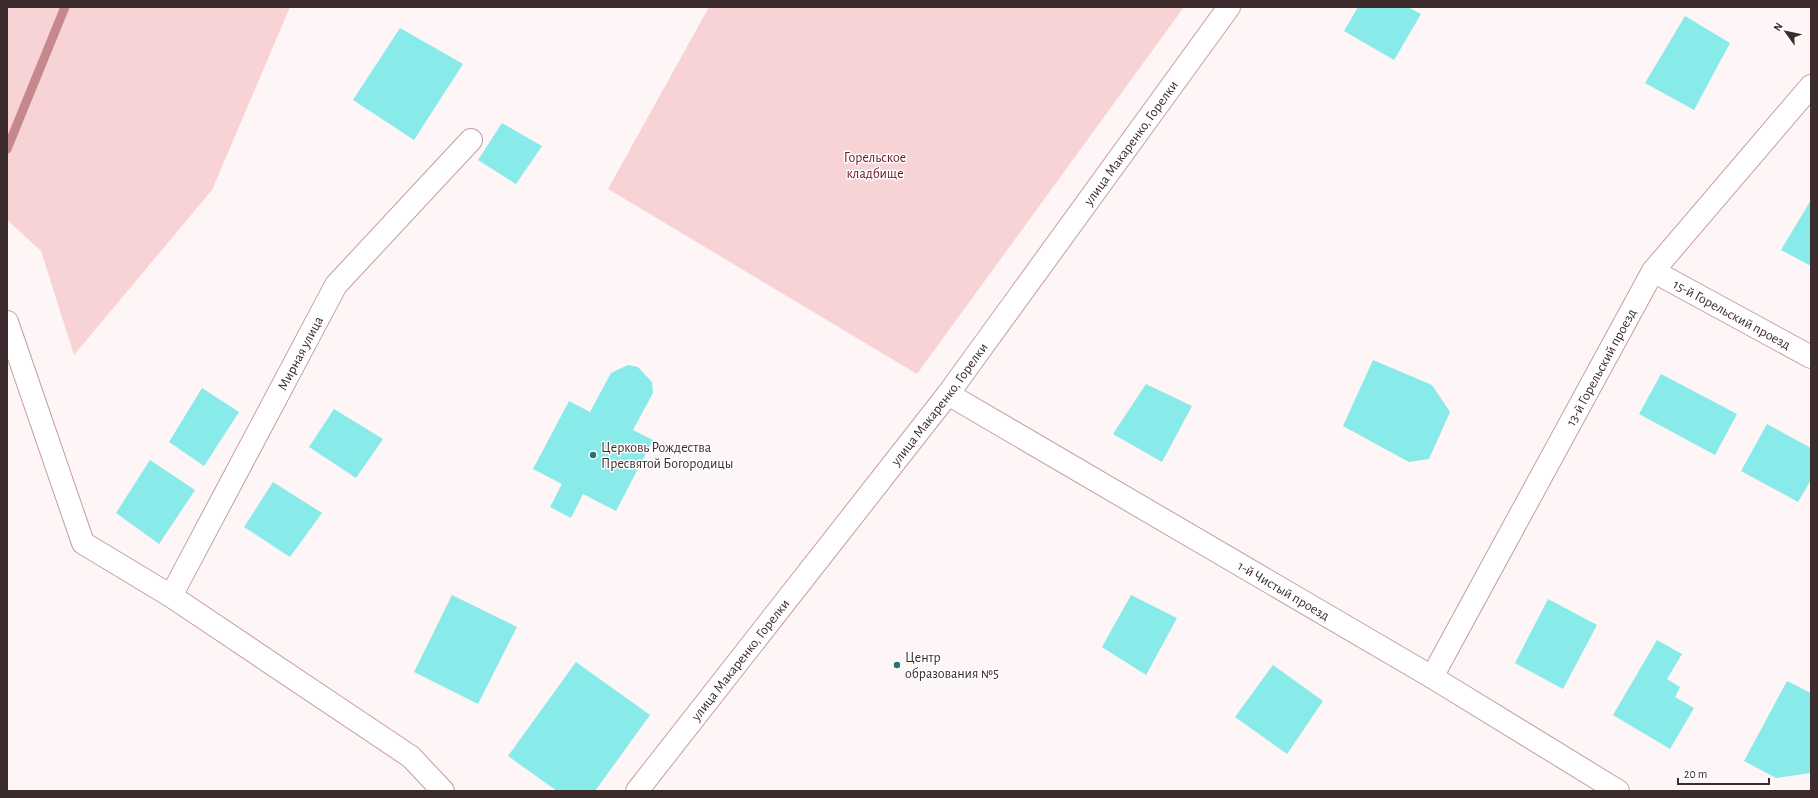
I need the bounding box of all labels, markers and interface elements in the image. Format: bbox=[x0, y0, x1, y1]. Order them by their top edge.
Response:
north arrow bbox=[1766, 12, 1806, 52]
text: N bbox=[1771, 21, 1785, 33]
street label: улица Макаренко, Горелки bbox=[1081, 78, 1181, 209]
park label: Горельское кладбище bbox=[844, 151, 906, 181]
street label: 15-й Горельский проезд bbox=[1671, 277, 1793, 352]
street label: 13-й Горельский проезд bbox=[1564, 306, 1639, 428]
street label: Мирная улица bbox=[275, 314, 326, 393]
street label: улица Макаренко, Горелки bbox=[888, 341, 991, 469]
place label: Церковь Рождества Пресвятой Богородицы bbox=[601, 441, 733, 471]
marker: Церковь Рождества Пресвятой Богородицы bbox=[588, 450, 598, 460]
street label: 1-й Чистый проезд bbox=[1235, 559, 1332, 623]
street label: улица Макаренко, Горелки bbox=[688, 597, 793, 724]
place label: Центр образования №5 bbox=[905, 651, 999, 681]
marker: Центр образования №5 bbox=[892, 660, 902, 670]
scale bar bbox=[1678, 760, 1769, 786]
text: 20 m bbox=[1684, 768, 1707, 780]

